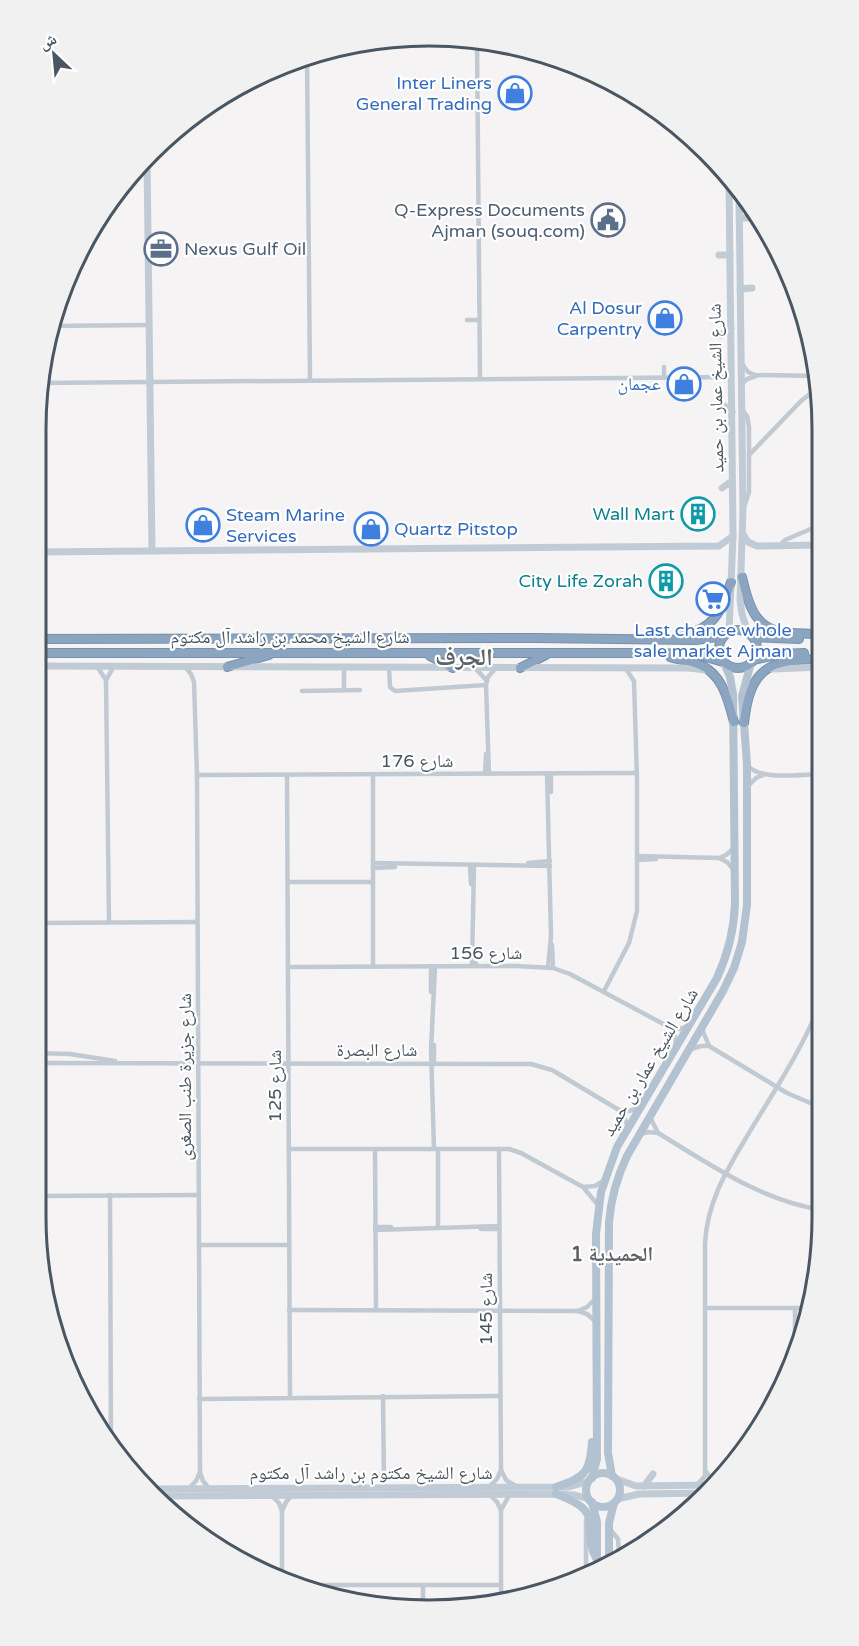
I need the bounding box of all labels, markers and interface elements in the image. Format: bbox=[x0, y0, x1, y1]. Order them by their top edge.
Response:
north arrow bbox=[24, 24, 84, 84]
text: ش bbox=[36, 29, 60, 54]
place label: Inter Liners General Trading bbox=[356, 72, 492, 115]
shop icon: Inter Liners General Trading bbox=[497, 75, 533, 111]
place label: Q-Express Documents Ajman (souq.com) bbox=[394, 199, 585, 242]
public building icon: Q-Express Documents Ajman (souq.com) bbox=[590, 202, 626, 238]
office icon: Nexus Gulf Oil bbox=[143, 231, 179, 267]
place label: Nexus Gulf Oil bbox=[184, 238, 306, 260]
place label: Al Dosur Carpentry bbox=[557, 297, 642, 340]
shop icon: Al Dosur Carpentry bbox=[647, 300, 683, 336]
street label: شارع الشيخ عمار بن حميد bbox=[704, 303, 729, 473]
shop icon: عجمان bbox=[666, 366, 702, 402]
place label: عجمان bbox=[617, 373, 661, 395]
building icon: Wall Mart bbox=[680, 496, 716, 532]
place label: Wall Mart bbox=[592, 503, 675, 525]
place label: Steam Marine Services bbox=[226, 504, 345, 547]
shop icon: Steam Marine Services bbox=[185, 507, 221, 543]
shop icon: Quartz Pitstop bbox=[353, 511, 389, 547]
place label: Quartz Pitstop bbox=[394, 518, 518, 540]
building icon: City Life Zorah bbox=[648, 563, 684, 599]
place label: City Life Zorah bbox=[518, 570, 643, 592]
supermarket icon: Last chance whole sale market Ajman bbox=[695, 581, 731, 617]
place label: Last chance whole sale market Ajman bbox=[634, 619, 792, 662]
street label: شارع الشيخ محمد بن راشد آل مكتوم bbox=[170, 626, 410, 649]
district label: الجرف bbox=[435, 643, 493, 672]
street label: شارع 176 bbox=[381, 750, 453, 772]
street label: شارع 156 bbox=[450, 942, 522, 964]
street label: شارع الشيخ عمار بن حميد bbox=[597, 984, 704, 1141]
street label: شارع جزيرة طنب الصغرى bbox=[174, 993, 196, 1161]
street label: شارع البصرة bbox=[337, 1039, 417, 1061]
street label: شارع 125 bbox=[264, 1050, 286, 1122]
district label: الحميدية 1 bbox=[571, 1243, 653, 1267]
street label: شارع 145 bbox=[475, 1273, 497, 1345]
street label: شارع الشيخ مكتوم بن راشد آل مكتوم bbox=[249, 1462, 493, 1485]

